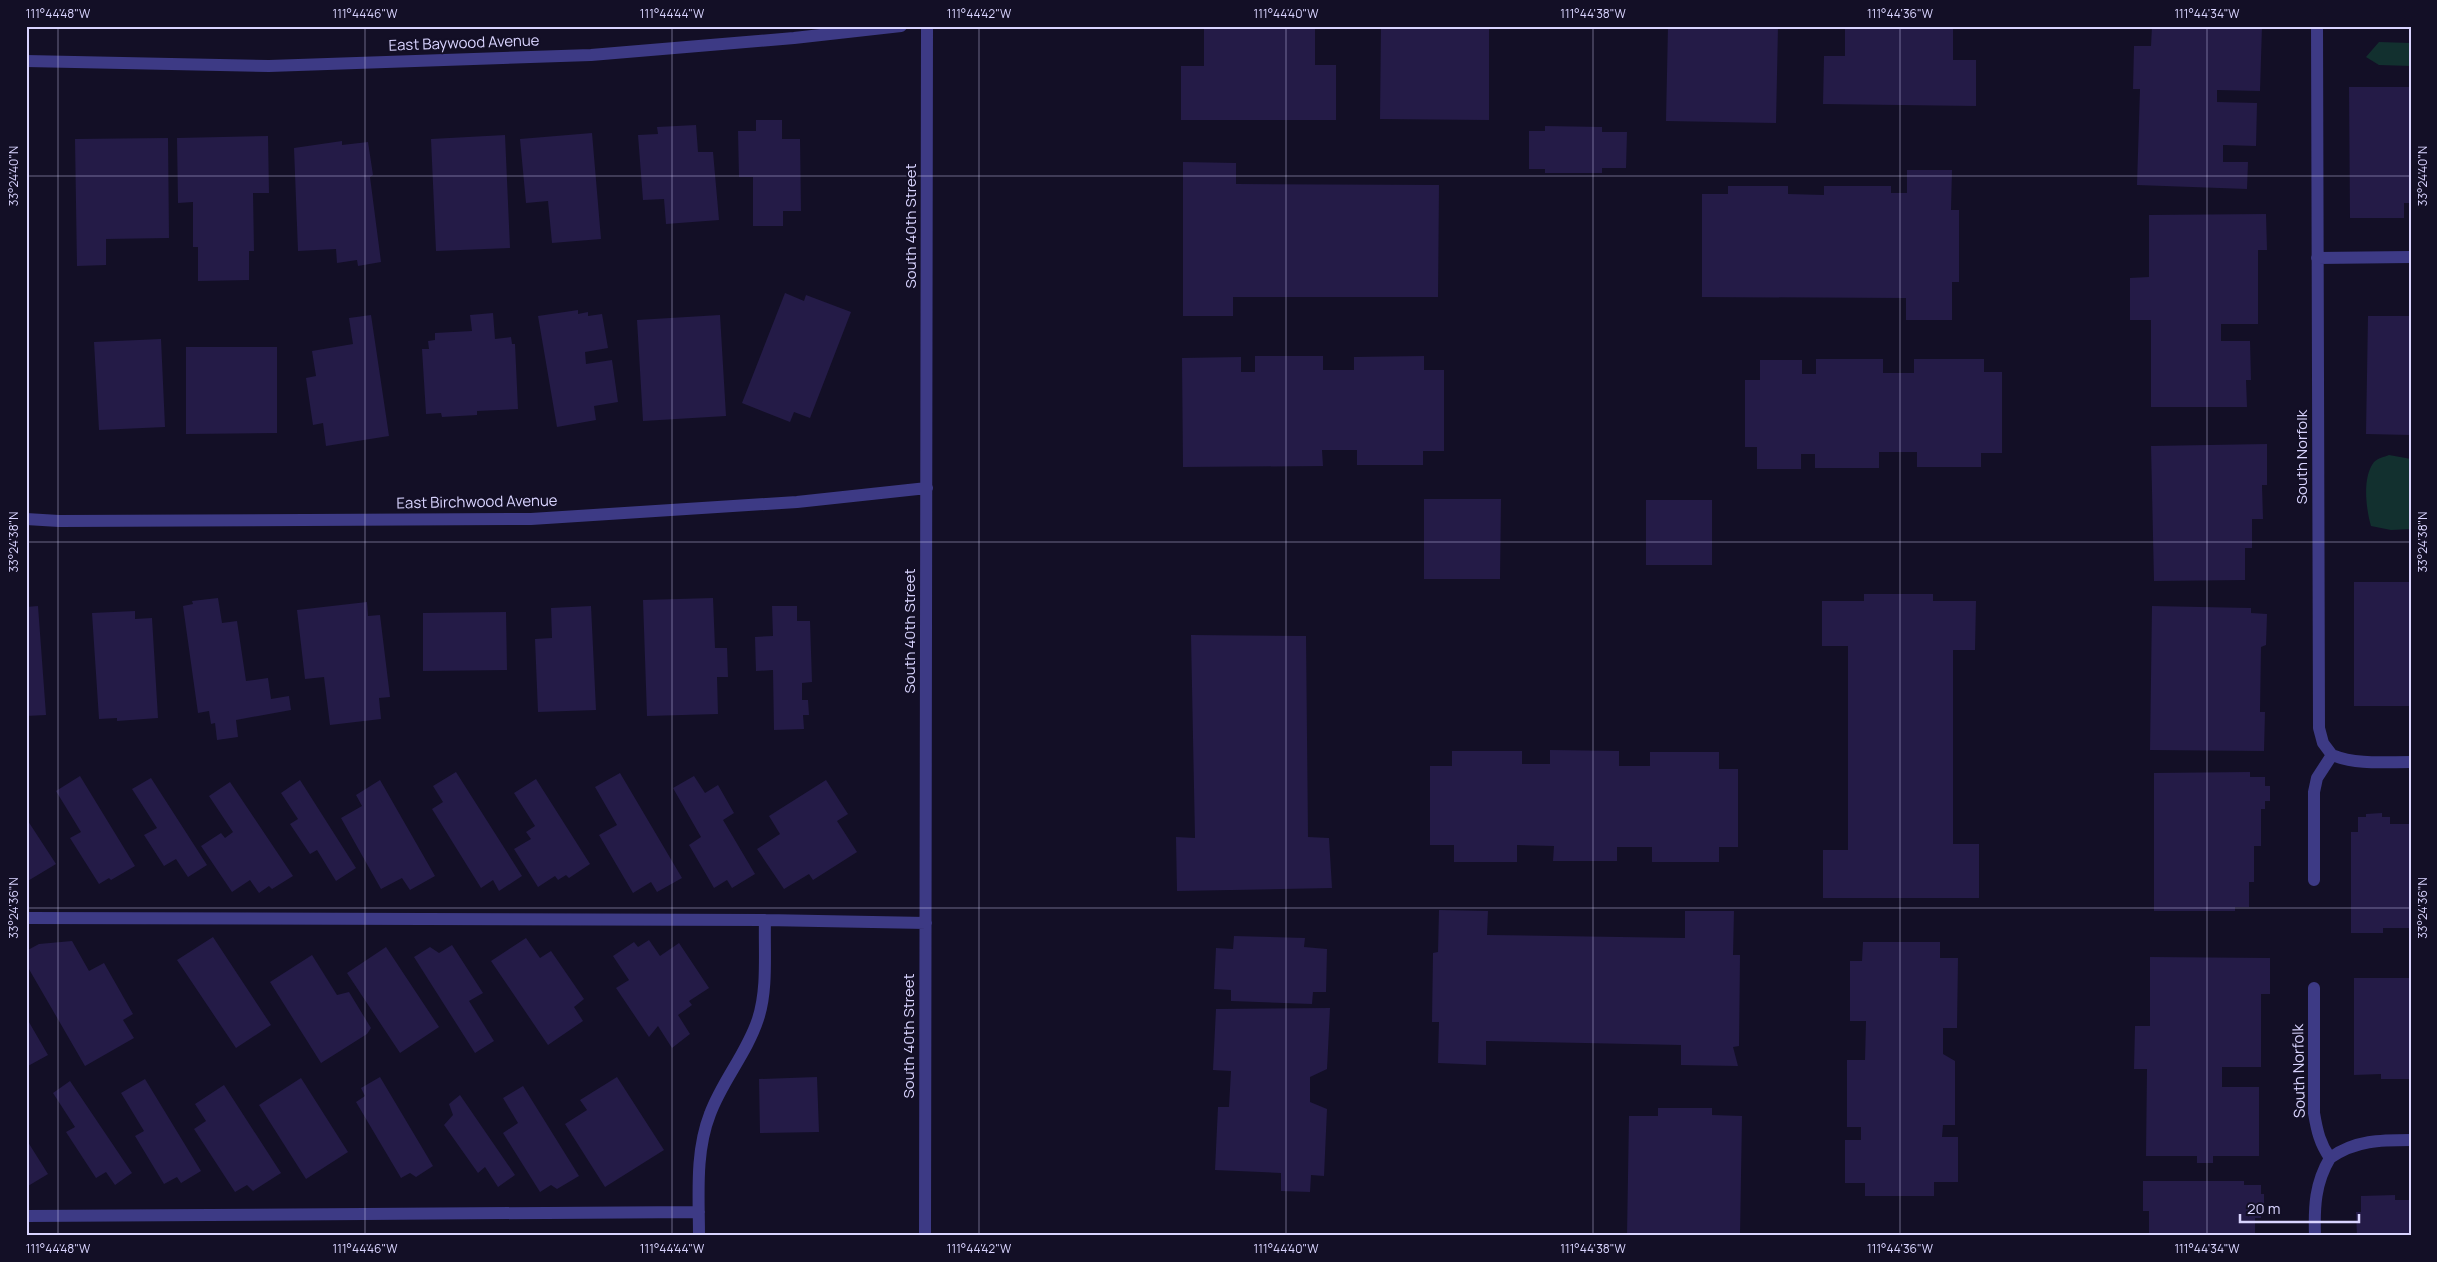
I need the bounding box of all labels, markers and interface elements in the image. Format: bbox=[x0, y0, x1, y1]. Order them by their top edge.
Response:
text: 111°44'48"W bbox=[26, 5, 91, 22]
text: 111°44'46"W bbox=[333, 5, 398, 22]
text: 111°44'44"W bbox=[640, 5, 705, 22]
text: 111°44'42"W bbox=[947, 5, 1012, 22]
text: 111°44'40"W bbox=[1254, 5, 1319, 22]
text: 111°44'38"W bbox=[1560, 5, 1626, 22]
text: 111°44'36"W bbox=[1867, 5, 1934, 22]
text: 111°44'34"W bbox=[2174, 5, 2240, 22]
street label: East Baywood Avenue bbox=[388, 29, 540, 56]
text: 33°24'40"N bbox=[5, 146, 22, 206]
text: 33°24'40"N bbox=[2414, 146, 2431, 206]
street label: South 40th Street bbox=[900, 164, 921, 288]
street label: South Norfolk bbox=[2291, 409, 2312, 504]
street label: East Birchwood Avenue bbox=[396, 490, 558, 513]
text: 33°24'38"N bbox=[5, 511, 22, 573]
text: 33°24'38"N bbox=[2414, 511, 2431, 573]
street label: South 40th Street bbox=[899, 569, 920, 693]
text: 33°24'36"N bbox=[5, 877, 22, 939]
text: 33°24'36"N bbox=[2414, 877, 2431, 939]
street label: South 40th Street bbox=[898, 974, 919, 1098]
street label: South Norfolk bbox=[2287, 1023, 2310, 1118]
scale bar bbox=[2240, 1192, 2358, 1224]
text: 20 m bbox=[2247, 1198, 2280, 1219]
text: 111°44'48"W bbox=[26, 1240, 91, 1257]
text: 111°44'46"W bbox=[333, 1240, 398, 1257]
text: 111°44'44"W bbox=[640, 1240, 705, 1257]
text: 111°44'42"W bbox=[947, 1240, 1012, 1257]
text: 111°44'40"W bbox=[1254, 1240, 1319, 1257]
text: 111°44'38"W bbox=[1560, 1240, 1626, 1257]
text: 111°44'36"W bbox=[1867, 1240, 1934, 1257]
text: 111°44'34"W bbox=[2174, 1240, 2240, 1257]

